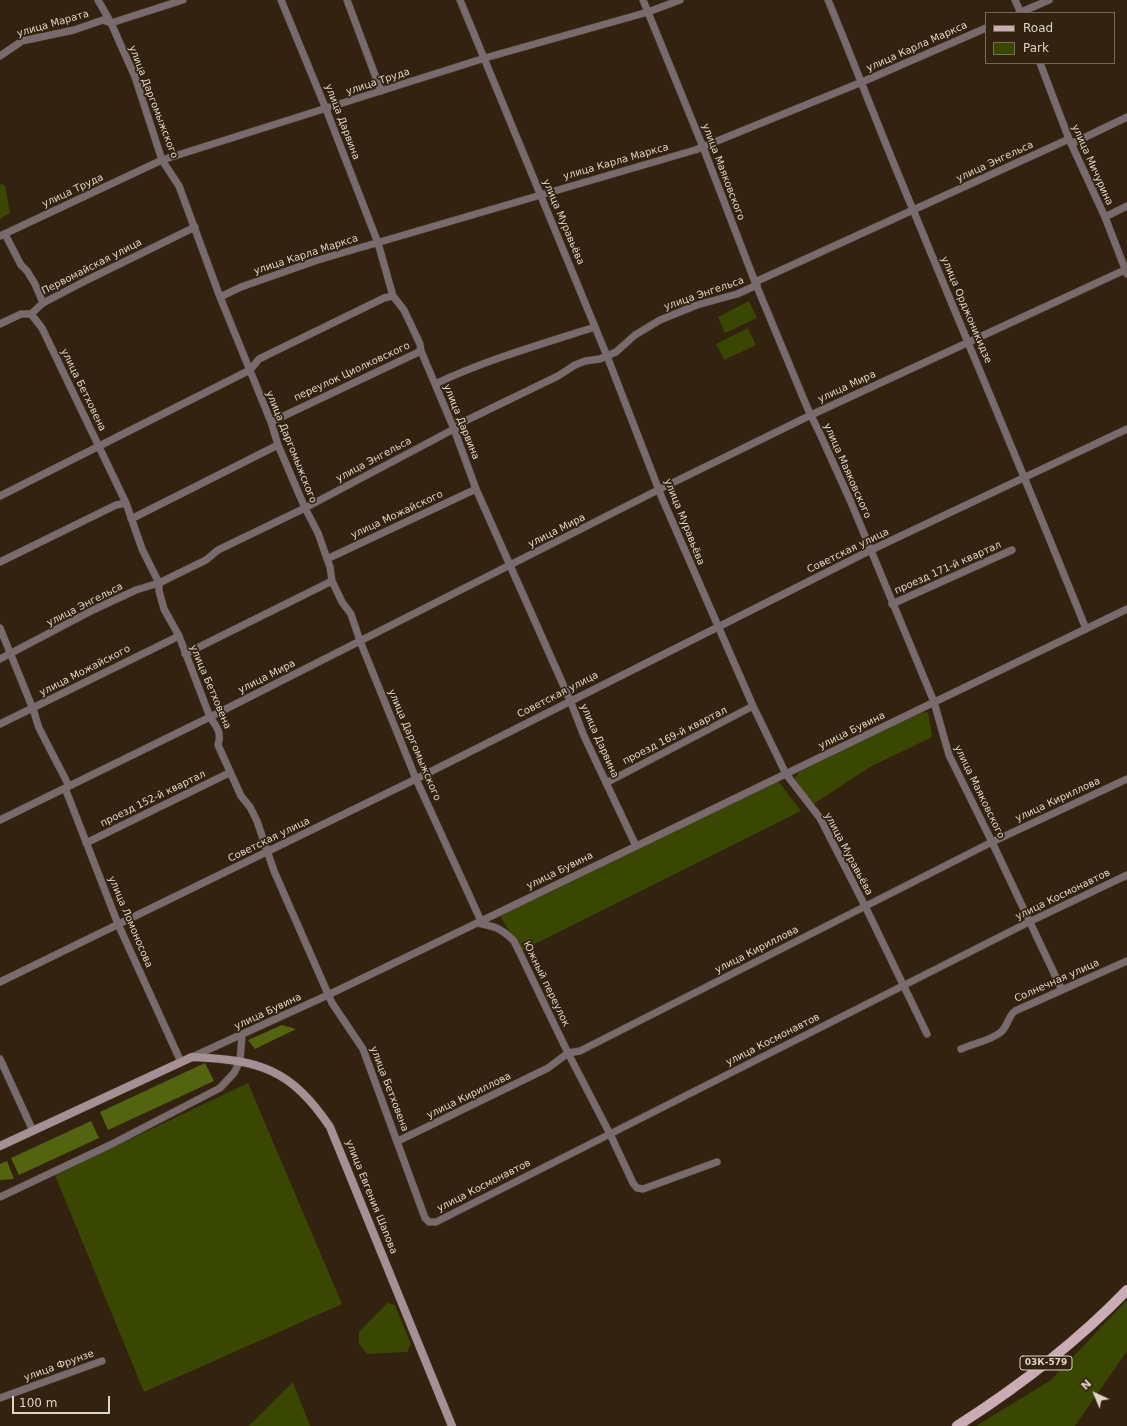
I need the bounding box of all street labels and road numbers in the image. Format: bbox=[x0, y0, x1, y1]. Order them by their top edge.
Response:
street label: улица Марата bbox=[16, 8, 90, 40]
street label: улица Карла Маркса bbox=[865, 19, 969, 75]
street label: улица Даргомыжского bbox=[126, 44, 180, 160]
street label: улица Труда bbox=[345, 66, 411, 98]
street label: улица Дарвина bbox=[322, 82, 362, 162]
street label: улица Маяковского bbox=[699, 122, 747, 222]
street label: улица Мичурина bbox=[1069, 123, 1115, 207]
street label: улица Энгельса bbox=[955, 139, 1035, 185]
street label: улица Карла Маркса bbox=[562, 141, 670, 183]
street label: улица Труда bbox=[40, 172, 106, 210]
street label: улица Муравьёва bbox=[540, 177, 586, 267]
street label: улица Карла Маркса bbox=[252, 232, 360, 278]
street label: Первомайская улица bbox=[40, 237, 144, 297]
street label: улица Орджоникидзе bbox=[938, 255, 994, 365]
street label: улица Энгельса bbox=[662, 275, 746, 313]
street label: переулок Циолковского bbox=[292, 340, 412, 404]
street label: улица Бетховена bbox=[58, 347, 108, 433]
street label: улица Мира bbox=[816, 368, 878, 406]
street label: улица Дарвина bbox=[440, 383, 482, 461]
street label: улица Даргомыжского bbox=[263, 389, 319, 505]
street label: улица Маяковского bbox=[821, 422, 873, 520]
street label: улица Энгельса bbox=[334, 435, 414, 485]
street label: улица Муравьёва bbox=[661, 477, 707, 567]
street label: улица Можайского bbox=[349, 488, 445, 542]
street label: улица Мира bbox=[526, 511, 588, 551]
street label: Советская улица bbox=[805, 526, 891, 576]
street label: проезд 171-й квартал bbox=[893, 539, 1003, 597]
street label: улица Энгельса bbox=[45, 581, 125, 629]
street label: улица Можайского bbox=[38, 643, 132, 699]
street label: улица Бетховена bbox=[187, 643, 233, 731]
street label: улица Мира bbox=[236, 657, 298, 697]
street label: Советская улица bbox=[515, 669, 601, 721]
street label: улица Даргомыжского bbox=[385, 687, 443, 803]
street label: улица Дарвина bbox=[577, 702, 621, 780]
street label: проезд 169-й квартал bbox=[621, 704, 729, 768]
street label: улица Бувина bbox=[817, 710, 887, 752]
street label: улица Маяковского bbox=[951, 743, 1007, 841]
street label: проезд 152-й квартал bbox=[98, 768, 208, 830]
street label: улица Кириллова bbox=[1014, 775, 1102, 825]
street label: улица Муравьёва bbox=[821, 811, 875, 897]
street label: Советская улица bbox=[226, 815, 312, 865]
street label: улица Бувина bbox=[525, 850, 595, 892]
street label: улица Космонавтов bbox=[1014, 867, 1112, 923]
street label: улица Ломоносова bbox=[105, 874, 155, 970]
street label: улица Кириллова bbox=[713, 924, 801, 976]
street label: Южный переулок bbox=[520, 939, 572, 1029]
street label: Солнечная улица bbox=[1013, 957, 1101, 1005]
street label: улица Бувина bbox=[232, 991, 304, 1033]
street label: улица Космонавтов bbox=[724, 1011, 822, 1069]
street label: улица Бетховена bbox=[367, 1045, 411, 1133]
street label: улица Кириллова bbox=[425, 1070, 513, 1122]
street label: улица Евгения Шапова bbox=[343, 1138, 399, 1256]
street label: улица Космонавтов bbox=[435, 1157, 533, 1215]
street label: улица Фрунзе bbox=[22, 1348, 96, 1384]
road number: 03К-579 bbox=[1020, 1356, 1072, 1370]

